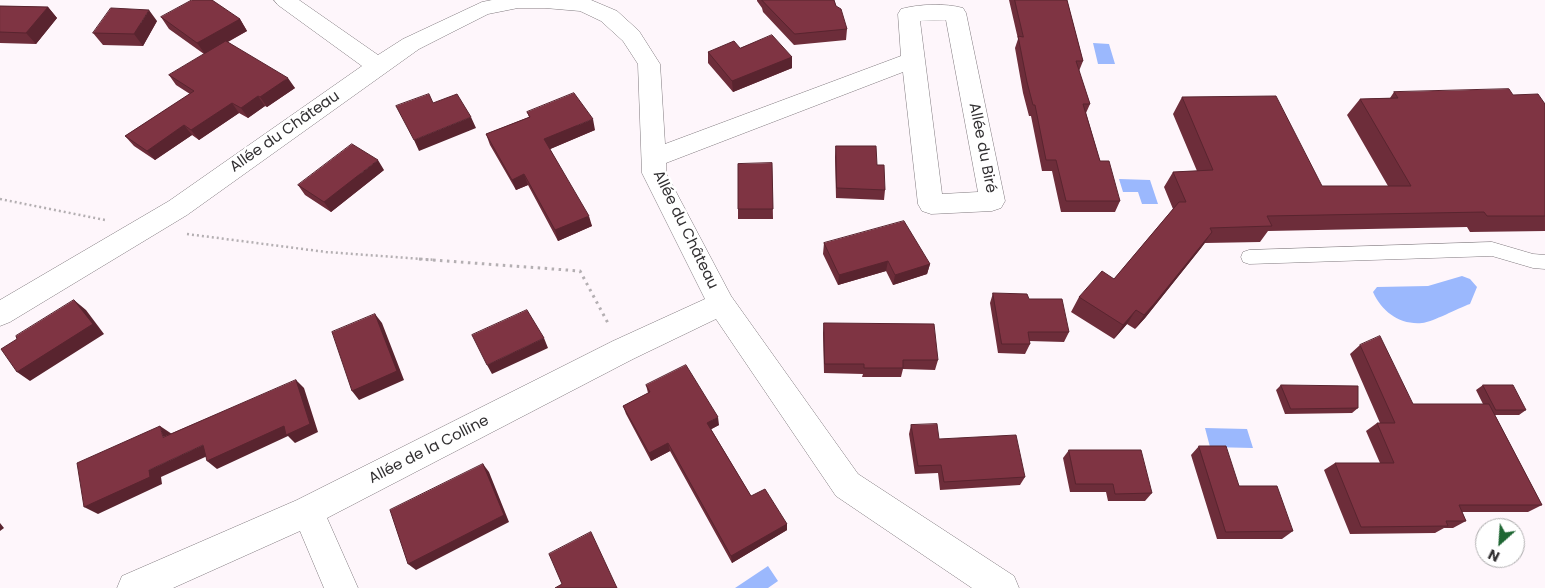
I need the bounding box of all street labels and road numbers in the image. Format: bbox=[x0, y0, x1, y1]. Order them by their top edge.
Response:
street label: Allée du Château bbox=[227, 87, 343, 177]
street label: Allée du Biré bbox=[964, 101, 1000, 195]
street label: Allée du Château bbox=[648, 168, 722, 292]
street label: Allée de la Colline bbox=[366, 412, 492, 488]

